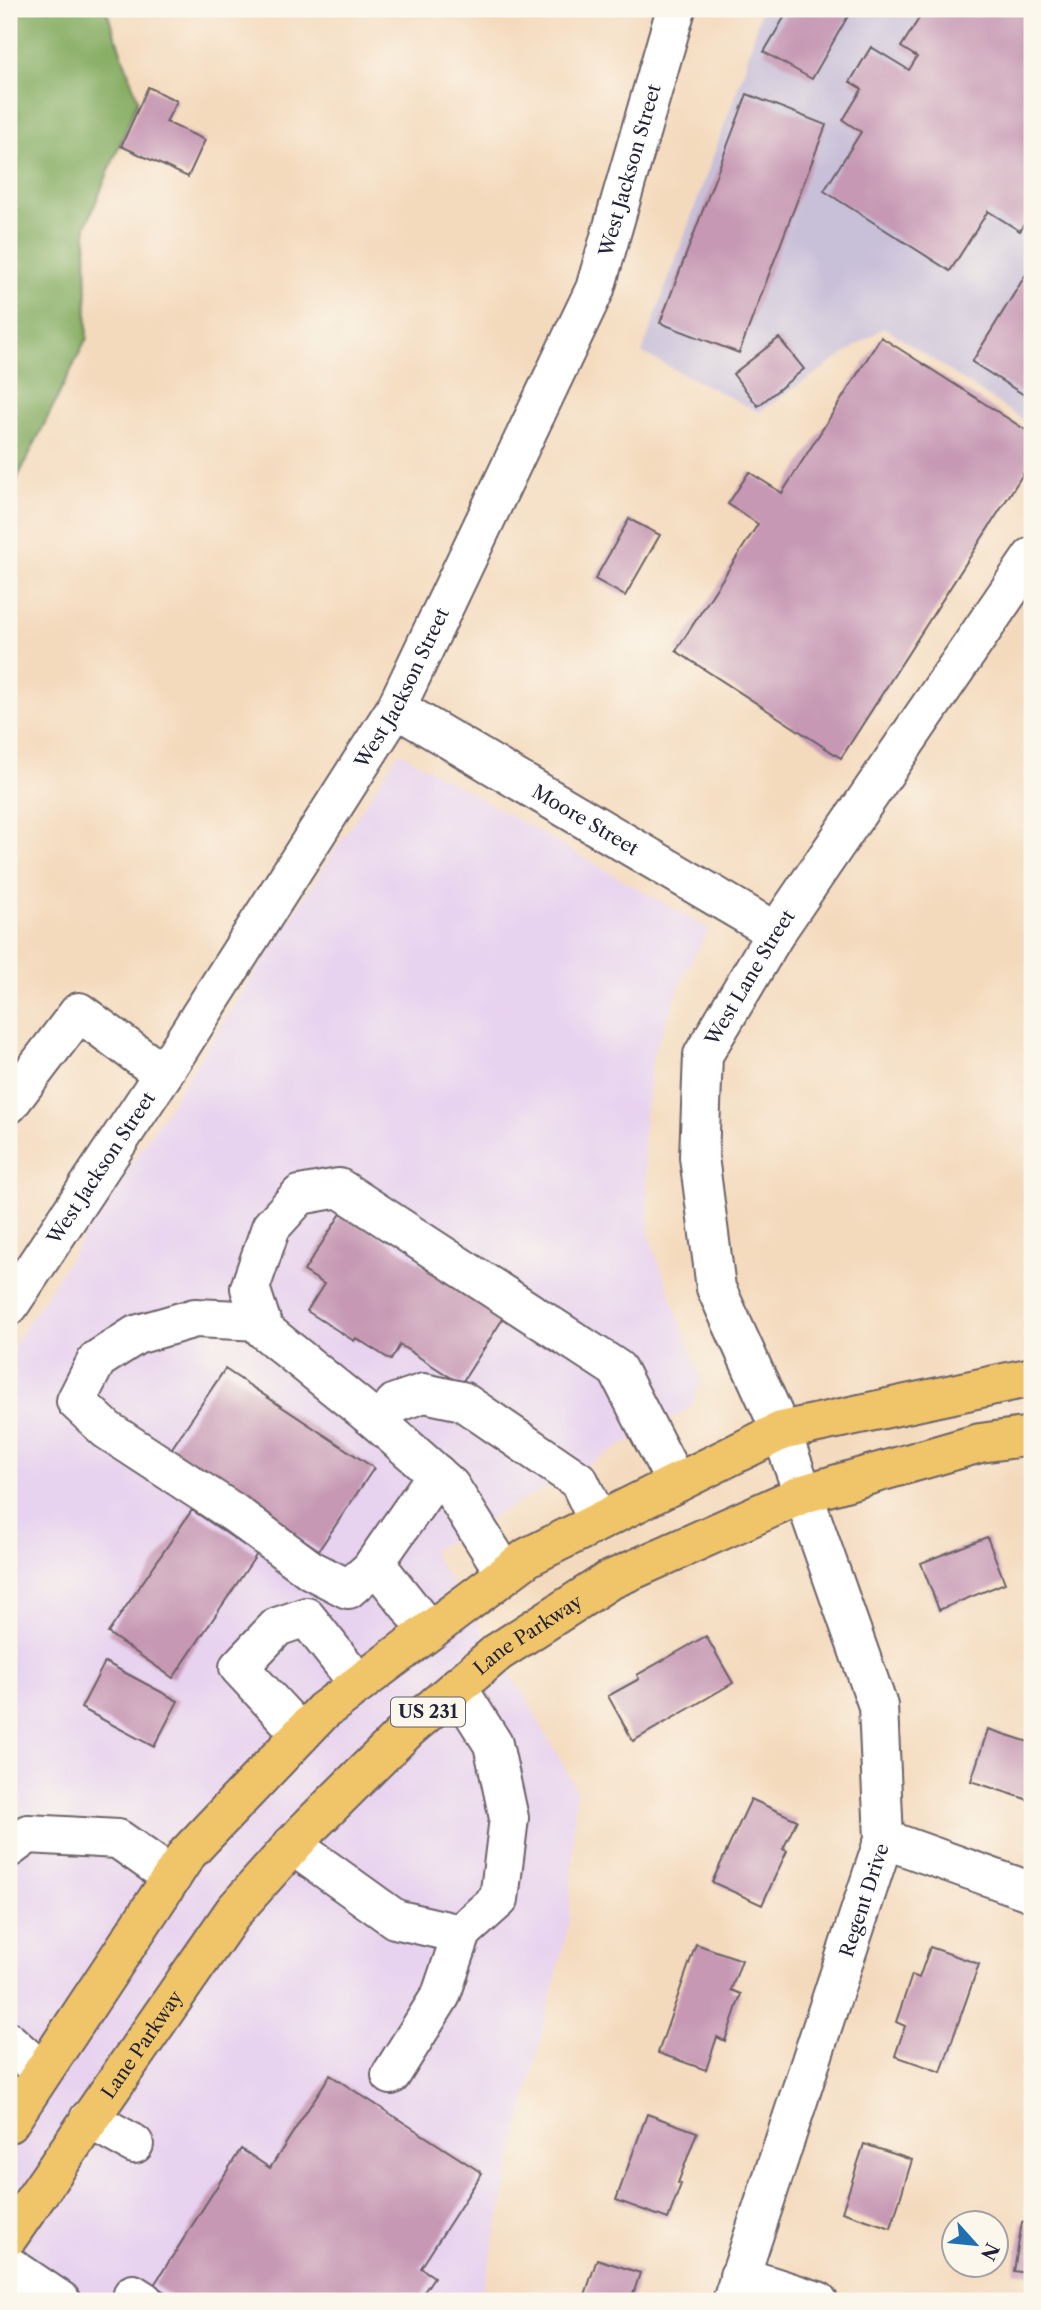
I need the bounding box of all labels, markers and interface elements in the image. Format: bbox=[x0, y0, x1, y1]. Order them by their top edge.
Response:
street label: West Jackson Street bbox=[593, 81, 665, 260]
street label: West Jackson Street bbox=[349, 604, 454, 773]
street label: Moore Street bbox=[528, 779, 643, 860]
street label: West Lane Street bbox=[700, 905, 799, 1050]
street label: West Jackson Street bbox=[41, 1087, 160, 1249]
street label: Lane Parkway bbox=[469, 1589, 587, 1679]
road number: US 231 bbox=[391, 1698, 465, 1727]
street label: Regent Drive bbox=[835, 1840, 893, 1960]
street label: Lane Parkway bbox=[96, 1986, 187, 2103]
north arrow bbox=[940, 2208, 1010, 2278]
text: N bbox=[976, 2239, 1004, 2264]

